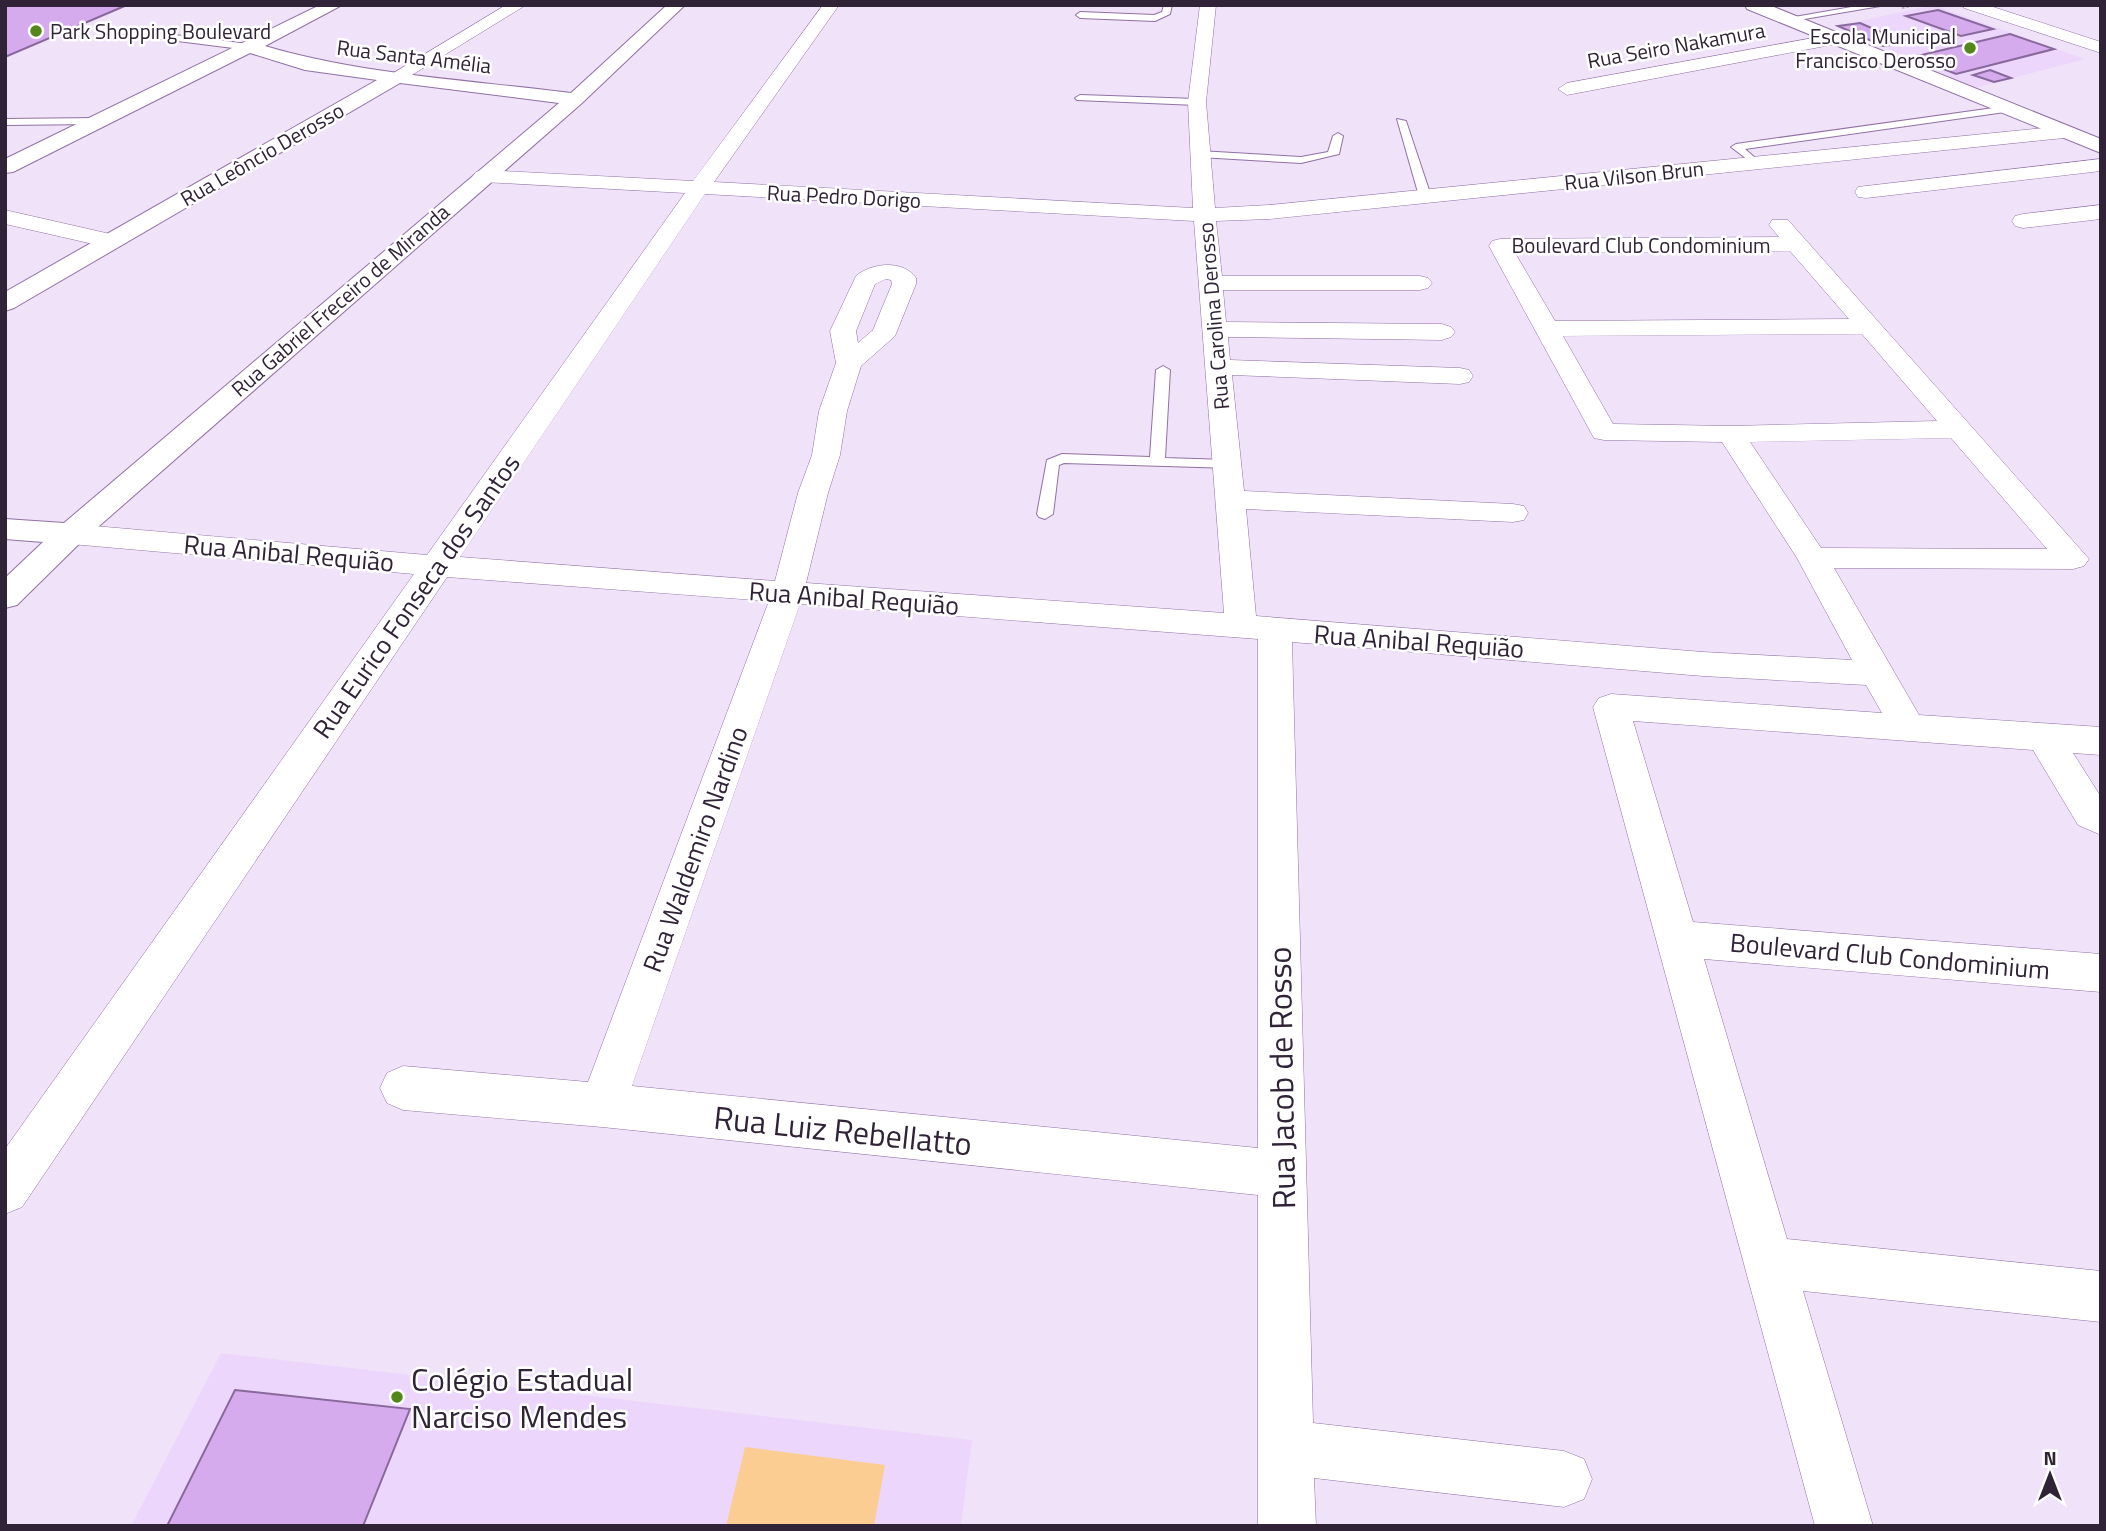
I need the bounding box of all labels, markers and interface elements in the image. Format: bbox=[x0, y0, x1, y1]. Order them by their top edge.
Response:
street label: Rua Seiro Nakamura bbox=[1584, 14, 1768, 76]
place label: Park Shopping Boulevard bbox=[50, 15, 271, 47]
place label: Escola Municipal Francisco Derosso bbox=[1795, 20, 1956, 76]
marker: Park Shopping Boulevard bbox=[28, 23, 44, 39]
street label: Rua Santa Amélia bbox=[335, 31, 494, 81]
marker: Escola Municipal Francisco Derosso bbox=[1962, 40, 1978, 56]
street label: Rua Leôncio Derosso bbox=[174, 94, 350, 214]
street label: Rua Vilson Brun bbox=[1563, 152, 1705, 198]
street label: Rua Pedro Dorigo bbox=[766, 176, 922, 216]
street label: Rua Gabriel Freceiro de Miranda bbox=[224, 196, 457, 404]
street label: Rua Carolina Derosso bbox=[1189, 221, 1237, 411]
street label: Boulevard Club Condominium bbox=[1511, 229, 1771, 261]
street label: Rua Eurico Fonseca dos Santos bbox=[303, 446, 529, 746]
street label: Rua Anibal Requião bbox=[182, 524, 396, 582]
street label: Rua Anibal Requião bbox=[747, 571, 961, 625]
street label: Rua Anibal Requião bbox=[1312, 614, 1526, 668]
street label: Rua Waldemiro Nardino bbox=[632, 721, 758, 977]
street label: Boulevard Club Condominium bbox=[1728, 923, 2052, 989]
street label: Rua Jacob de Rosso bbox=[1255, 946, 1307, 1210]
street label: Rua Luiz Rebellatto bbox=[712, 1093, 974, 1167]
place label: Colégio Estadual Narciso Mendes bbox=[411, 1355, 633, 1440]
marker: Colégio Estadual Narciso Mendes bbox=[389, 1389, 405, 1405]
north arrow bbox=[2015, 1440, 2085, 1510]
text: N bbox=[2043, 1443, 2057, 1472]

